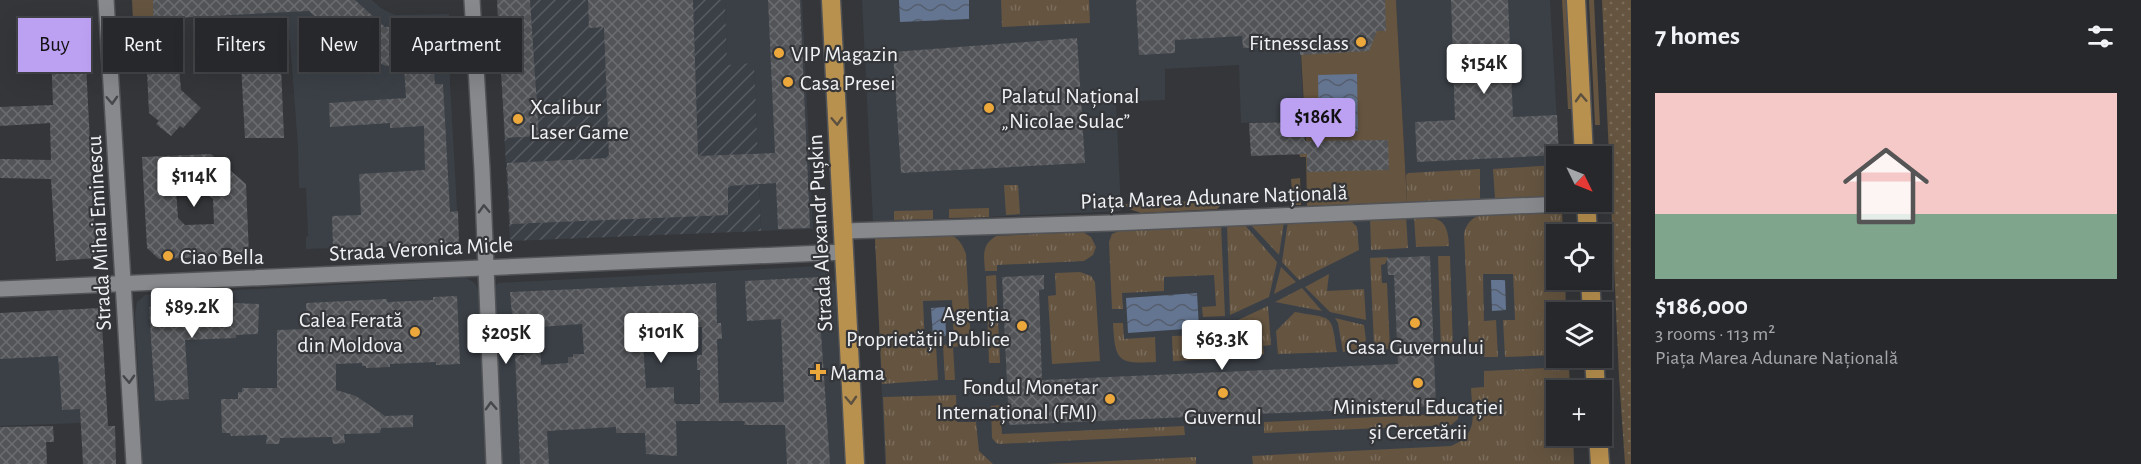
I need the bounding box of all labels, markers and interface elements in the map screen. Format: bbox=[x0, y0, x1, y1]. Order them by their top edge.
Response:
chip: Buy bbox=[18, 18, 91, 72]
chip: Rent bbox=[103, 18, 183, 72]
chip: Filters bbox=[195, 18, 287, 72]
chip: New bbox=[299, 18, 379, 72]
chip: Apartment bbox=[391, 18, 522, 72]
icon: filters bbox=[2084, 20, 2117, 53]
text: 7 homes bbox=[1655, 23, 1740, 49]
place label: Fitnessclass bbox=[1249, 32, 1349, 54]
marker: Fitnessclass bbox=[1354, 35, 1368, 49]
place label: VIP Magazin bbox=[791, 43, 898, 65]
pin: $154K bbox=[1442, 44, 1526, 95]
marker: VIP Magazin bbox=[772, 46, 786, 60]
text: $154K bbox=[1461, 53, 1507, 73]
place label: Casa Presei bbox=[800, 72, 896, 94]
marker: Casa Presei bbox=[781, 75, 795, 89]
place label: Palatul Național „Nicolae Sulac” bbox=[1001, 85, 1140, 132]
one-way arrow bbox=[1575, 93, 1588, 102]
one-way arrow bbox=[106, 96, 119, 105]
place label: Xcalibur Laser Game bbox=[530, 96, 629, 143]
pin: $186K bbox=[1276, 98, 1360, 149]
marker: Palatul Național „Nicolae Sulac” bbox=[982, 101, 996, 115]
text: $186K bbox=[1294, 107, 1342, 127]
marker: Xcalibur Laser Game bbox=[511, 112, 525, 126]
one-way arrow bbox=[831, 117, 844, 126]
icon: home bbox=[1832, 132, 1940, 240]
street label: Strada Alexandr Pușkin bbox=[804, 134, 838, 332]
street label: Strada Mihai Eminescu bbox=[83, 135, 115, 331]
north arrow bbox=[1546, 146, 1612, 212]
map controls bbox=[1546, 146, 1612, 446]
pin: $114K bbox=[152, 157, 236, 208]
text: $114K bbox=[171, 166, 217, 186]
street label: Piața Marea Adunare Națională bbox=[1080, 181, 1348, 215]
one-way arrow bbox=[477, 205, 490, 214]
button: locate bbox=[1546, 224, 1612, 290]
street label: Strada Veronica Micle bbox=[328, 233, 514, 265]
place label: Ciao Bella bbox=[180, 246, 264, 268]
marker: Ciao Bella bbox=[161, 249, 175, 263]
pin: $89.2K bbox=[143, 288, 241, 339]
text: $186,000 bbox=[1655, 293, 1748, 319]
text: $89.2K bbox=[165, 297, 219, 317]
button: layers bbox=[1546, 302, 1612, 368]
place label: Agenția Proprietății Publice bbox=[846, 303, 1010, 352]
place label: Calea Ferată din Moldova bbox=[297, 309, 403, 356]
pin: $101K bbox=[619, 313, 703, 364]
pin: $205K bbox=[464, 314, 548, 365]
marker: Casa Guvernului bbox=[1408, 316, 1422, 330]
marker: Agenția Proprietății Publice bbox=[1015, 319, 1029, 333]
pin: $63.3K bbox=[1173, 320, 1271, 371]
text: $101K bbox=[638, 322, 684, 342]
text: $205K bbox=[481, 323, 531, 343]
text: 3 rooms · 113 m² bbox=[1655, 324, 1775, 344]
marker: Calea Ferată din Moldova bbox=[408, 325, 422, 339]
text: $63.3K bbox=[1196, 329, 1248, 349]
place label: Casa Guvernului bbox=[1346, 336, 1484, 358]
text: Piața Marea Adunare Națională bbox=[1655, 348, 1898, 368]
place label: Mama bbox=[830, 362, 885, 384]
marker: Mama bbox=[811, 365, 825, 379]
one-way arrow bbox=[122, 374, 135, 383]
place label: Fondul Monetar Internațional (FMI) bbox=[936, 376, 1098, 425]
marker: Ministerul Educației și Cercetării bbox=[1411, 376, 1425, 390]
button: + bbox=[1546, 380, 1612, 446]
marker: Guvernul bbox=[1216, 386, 1230, 400]
marker: Fondul Monetar Internațional (FMI) bbox=[1103, 392, 1117, 406]
one-way arrow bbox=[844, 395, 857, 404]
place label: Ministerul Educației și Cercetării bbox=[1333, 396, 1503, 445]
one-way arrow bbox=[485, 401, 498, 410]
place label: Guvernul bbox=[1184, 406, 1262, 428]

